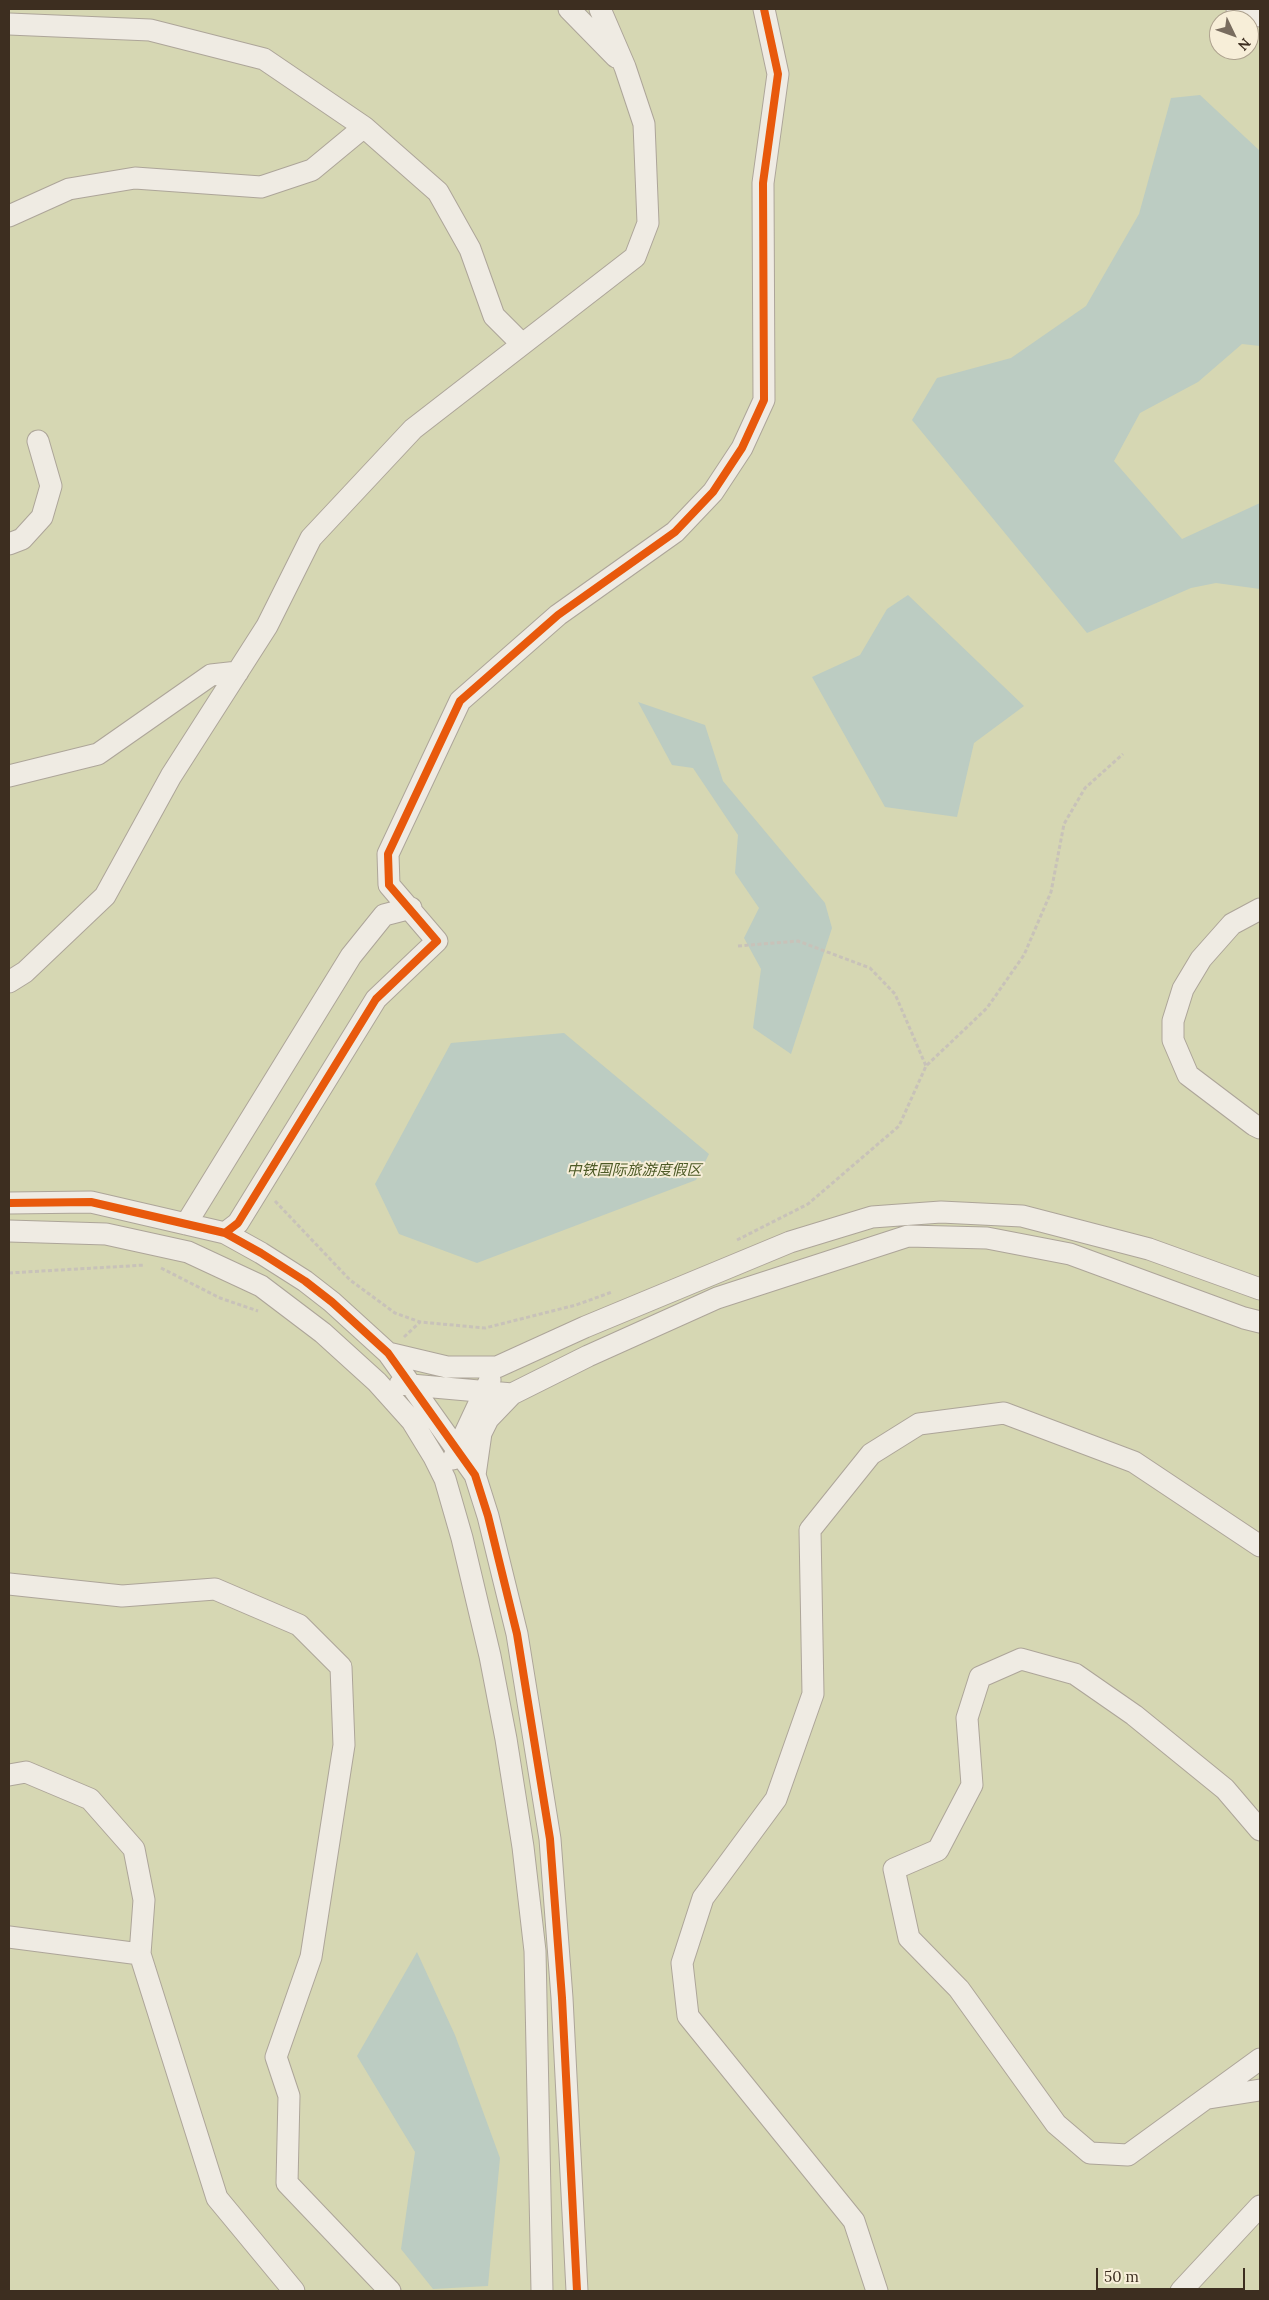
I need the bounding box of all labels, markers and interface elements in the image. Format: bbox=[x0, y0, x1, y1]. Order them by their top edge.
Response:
north arrow bbox=[1209, 10, 1259, 60]
text: N bbox=[1234, 34, 1255, 54]
park label: 中铁国际旅游度假区 bbox=[567, 1162, 701, 1180]
scale bar bbox=[1099, 2258, 1248, 2290]
text: 50 m bbox=[1104, 2267, 1139, 2286]

